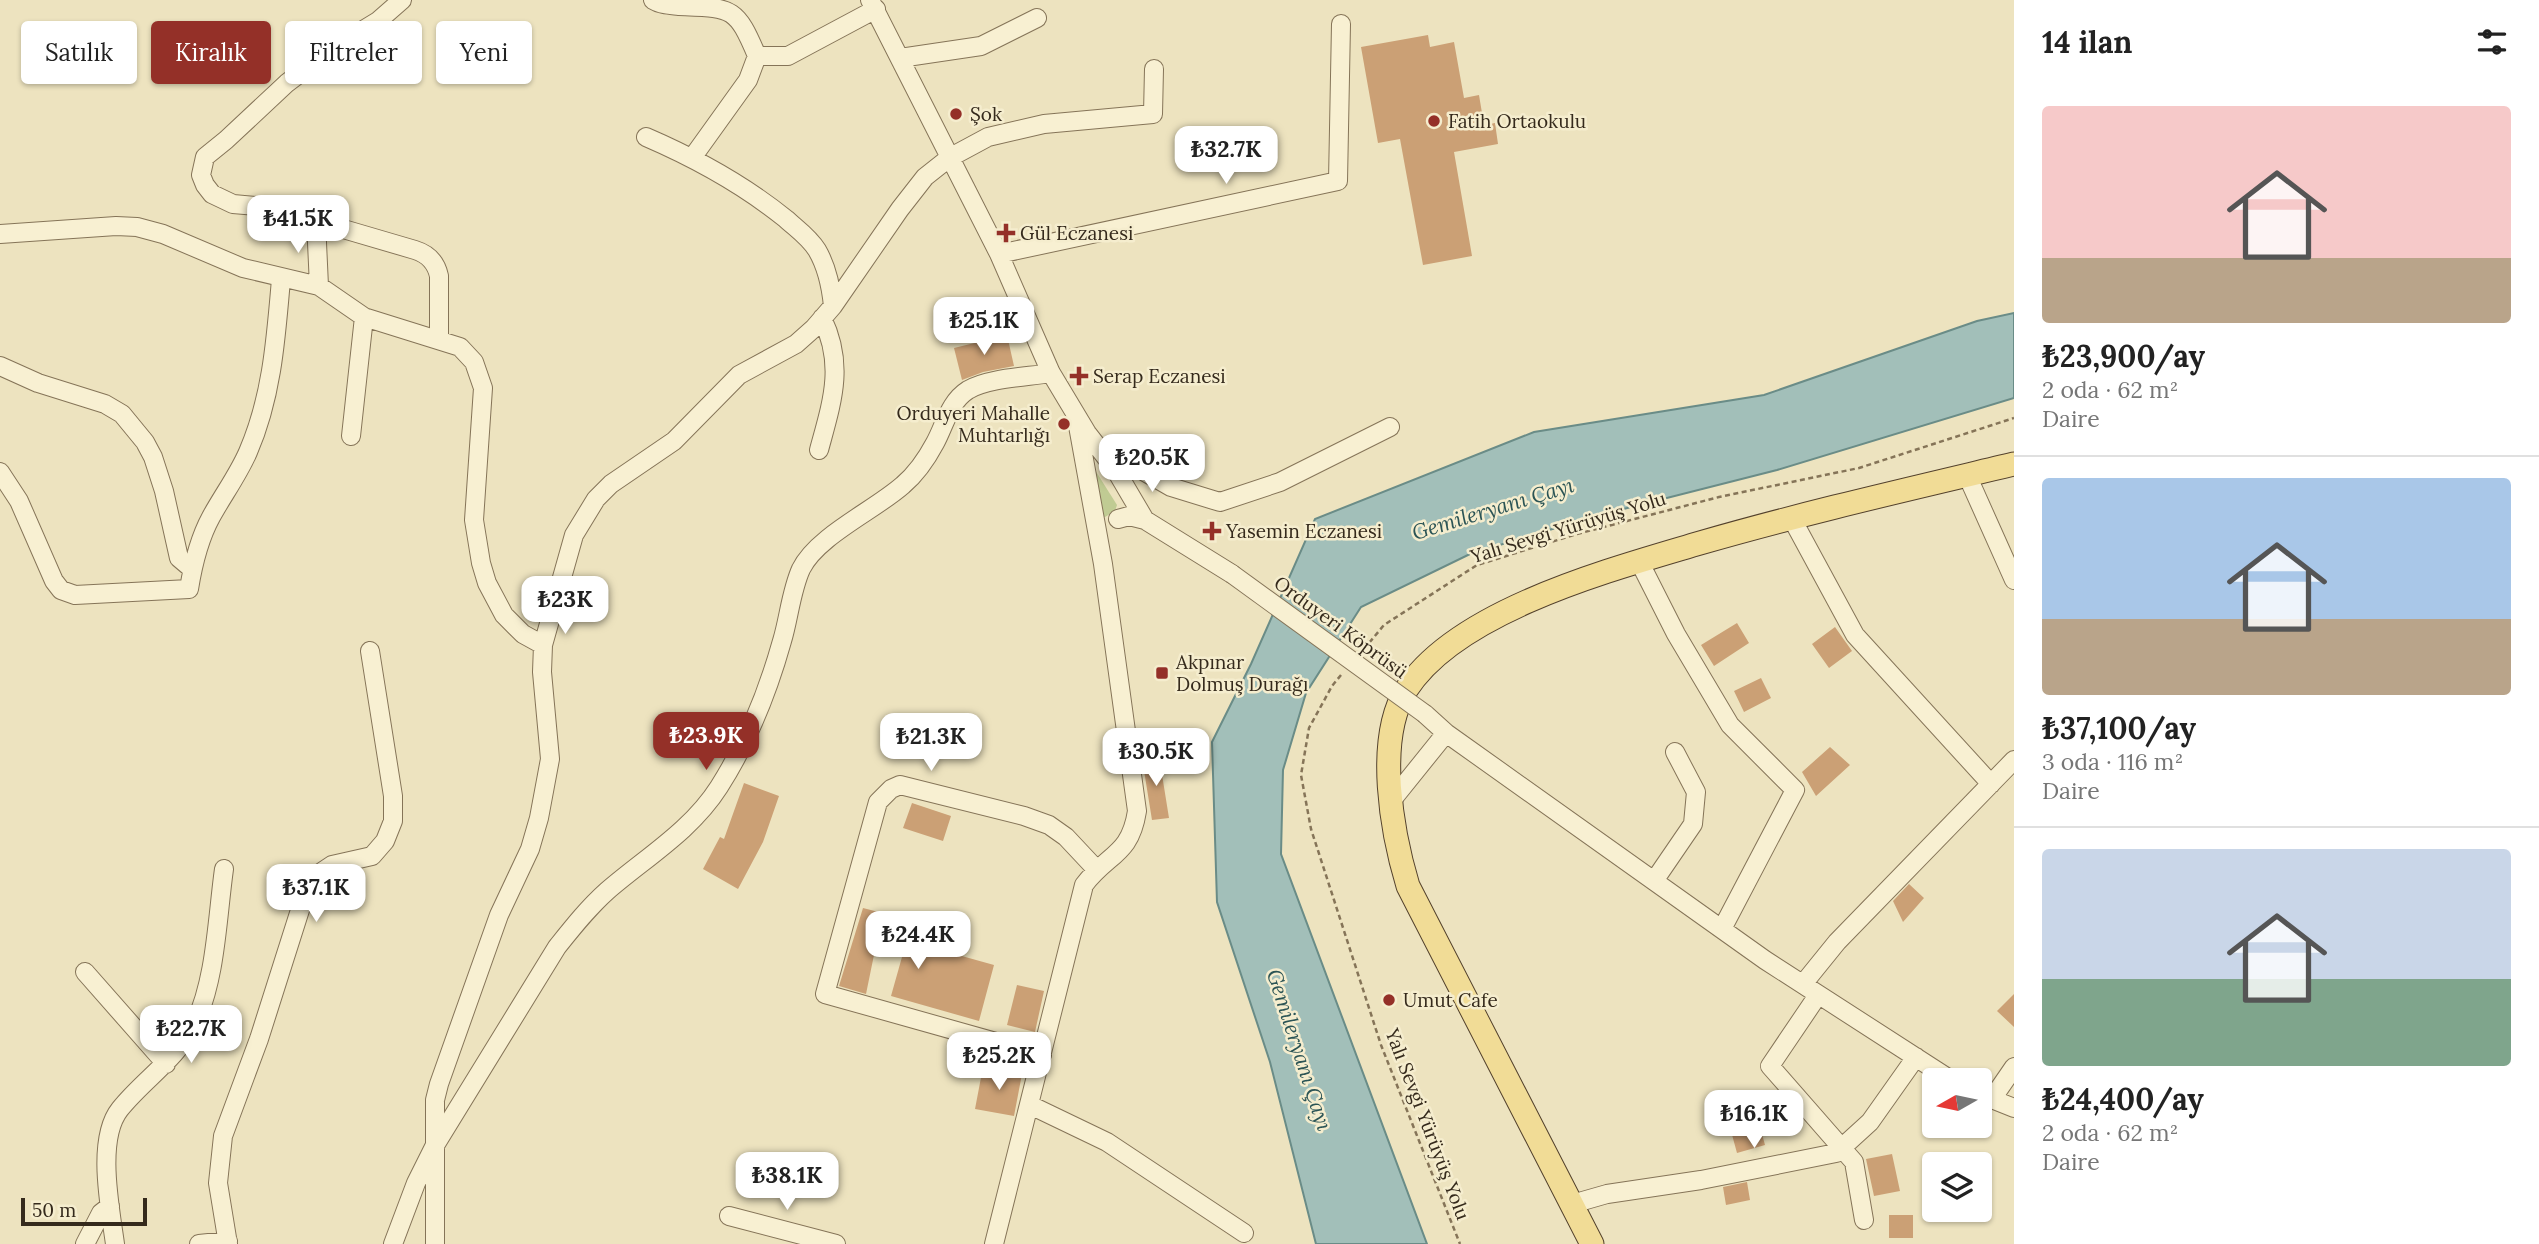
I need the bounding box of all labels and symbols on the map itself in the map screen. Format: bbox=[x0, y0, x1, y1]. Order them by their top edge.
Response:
place label: Şok bbox=[970, 102, 1003, 126]
marker: Şok bbox=[948, 106, 964, 122]
place label: Fatih Ortaokulu bbox=[1448, 109, 1586, 133]
marker: Fatih Ortaokulu bbox=[1426, 113, 1442, 129]
pin: ₺32.7K bbox=[1169, 127, 1283, 186]
pin: ₺41.5K bbox=[241, 196, 355, 255]
place label: Gül Eczanesi bbox=[1020, 221, 1133, 245]
marker: Gül Eczanesi bbox=[998, 225, 1014, 241]
pin: ₺25.1K bbox=[927, 298, 1041, 357]
place label: Serap Eczanesi bbox=[1093, 364, 1226, 388]
marker: Serap Eczanesi bbox=[1071, 368, 1087, 384]
place label: Orduyeri Mahalle Muhtarlığı bbox=[896, 401, 1050, 447]
marker: Orduyeri Mahalle Muhtarlığı bbox=[1056, 416, 1072, 432]
pin: ₺20.5K bbox=[1095, 434, 1209, 494]
water label: Gemileryanı Çayı bbox=[1409, 471, 1577, 546]
street label: Yalı Sevgi Yürüyüş Yolu bbox=[1466, 486, 1669, 568]
place label: Yasemin Eczanesi bbox=[1225, 519, 1382, 543]
marker: Yasemin Eczanesi bbox=[1204, 523, 1220, 539]
street label: Orduyeri Köprüsü bbox=[1269, 570, 1413, 684]
pin: ₺23K bbox=[524, 576, 606, 636]
place label: Akpınar Dolmuş Durağı bbox=[1175, 650, 1308, 696]
marker: Akpınar Dolmuş Durağı bbox=[1154, 665, 1170, 681]
pin: ₺23.9K bbox=[649, 712, 763, 772]
pin: ₺21.3K bbox=[874, 714, 988, 773]
pin: ₺30.5K bbox=[1099, 728, 1213, 788]
pin: ₺37.1K bbox=[259, 864, 373, 924]
pin: ₺24.4K bbox=[861, 912, 975, 971]
water label: Gemileryanı Çayı bbox=[1261, 966, 1338, 1134]
place label: Umut Cafe bbox=[1403, 988, 1498, 1012]
marker: Umut Cafe bbox=[1381, 992, 1397, 1008]
pin: ₺22.7K bbox=[134, 1006, 248, 1065]
street label: Yalı Sevgi Yürüyüş Yolu bbox=[1380, 1024, 1476, 1223]
pin: ₺25.2K bbox=[942, 1032, 1056, 1092]
north arrow bbox=[1922, 1068, 1992, 1138]
pin: ₺16.1K bbox=[1697, 1090, 1811, 1150]
pin: ₺38.1K bbox=[730, 1152, 844, 1212]
scale bar bbox=[21, 1195, 147, 1227]

